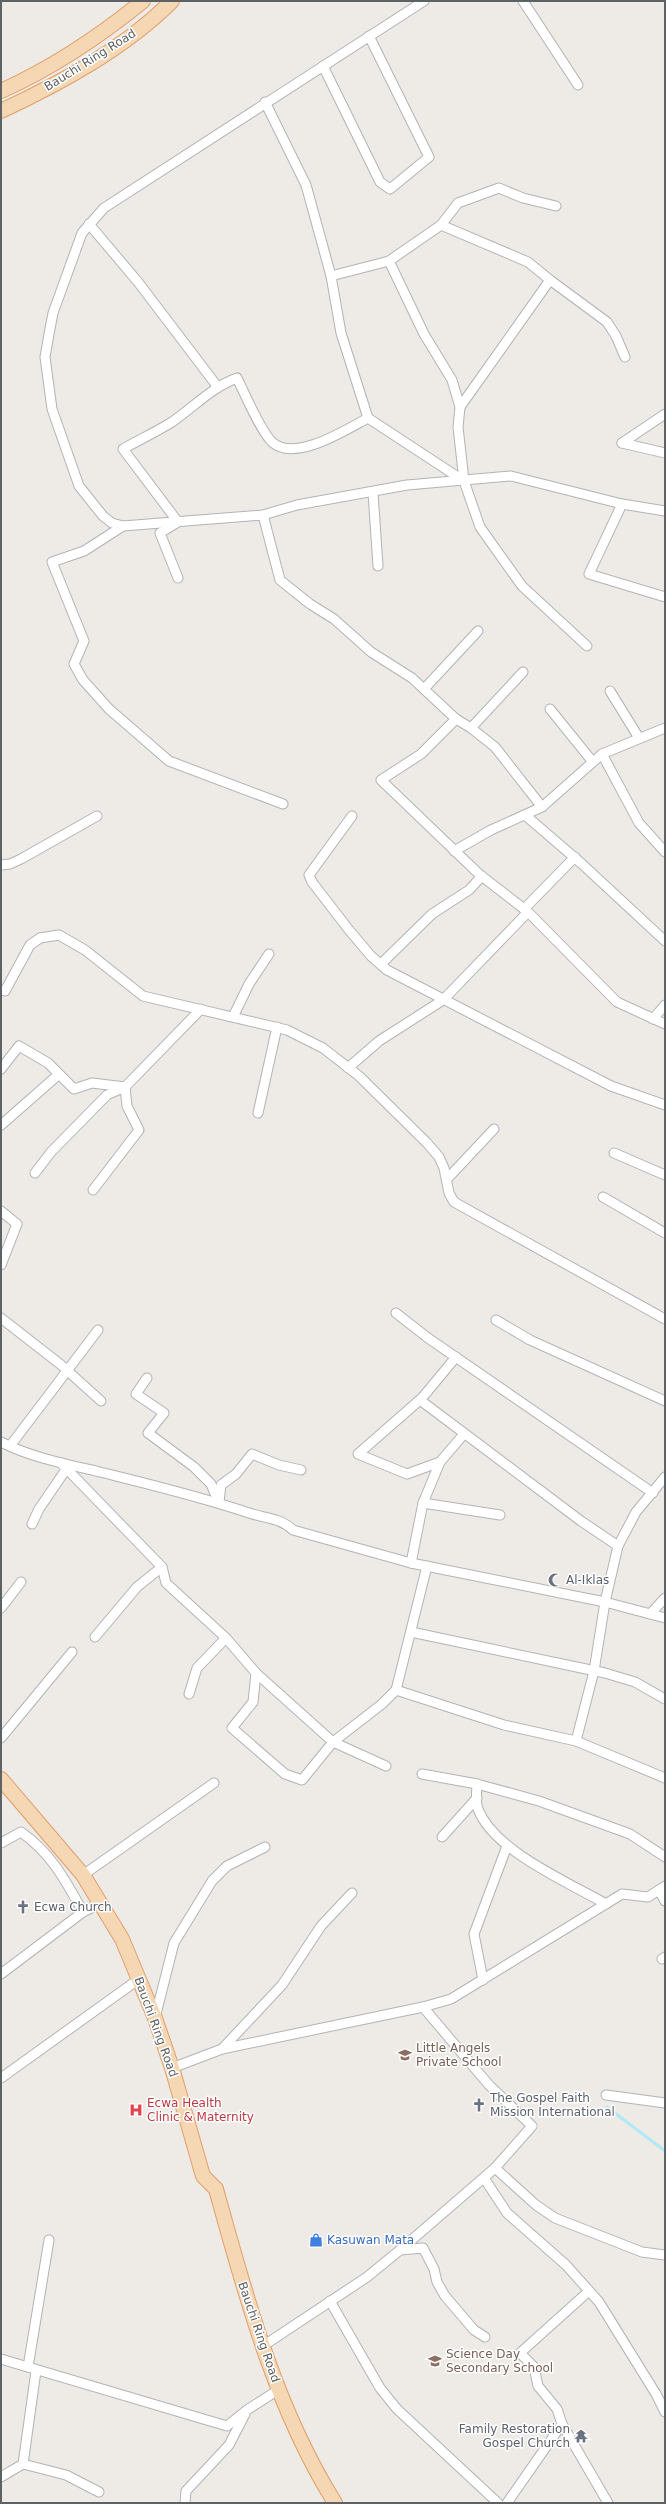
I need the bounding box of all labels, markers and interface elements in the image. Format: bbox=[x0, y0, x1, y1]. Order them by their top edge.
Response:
street label: Bauchi Ring Road bbox=[42, 26, 138, 94]
mosque icon: Al-Iklas bbox=[547, 1572, 563, 1588]
place label: Al-Iklas bbox=[566, 1573, 609, 1587]
church icon: Ecwa Church bbox=[15, 1899, 31, 1915]
place label: Ecwa Church bbox=[34, 1900, 112, 1914]
street label: Bauchi Ring Road bbox=[131, 1975, 181, 2079]
place label: Little Angels Private School bbox=[416, 2041, 502, 2069]
school or university icon: Little Angels Private School bbox=[397, 2047, 413, 2063]
place label: The Gospel Faith Mission International bbox=[489, 2091, 615, 2119]
place label: Ecwa Health Clinic & Maternity bbox=[147, 2096, 254, 2124]
church icon: The Gospel Faith Mission International bbox=[471, 2097, 487, 2113]
hospital icon: Ecwa Health Clinic & Maternity bbox=[128, 2102, 144, 2118]
shop icon: Kasuwan Mata bbox=[308, 2232, 324, 2248]
place label: Kasuwan Mata bbox=[327, 2233, 414, 2247]
street label: Bauchi Ring Road bbox=[235, 2280, 283, 2384]
place label: Science Day Secondary School bbox=[446, 2347, 553, 2375]
school or university icon: Science Day Secondary School bbox=[427, 2353, 443, 2369]
place label: Family Restoration Gospel Church bbox=[459, 2422, 570, 2450]
temple icon: Family Restoration Gospel Church bbox=[573, 2428, 589, 2444]

